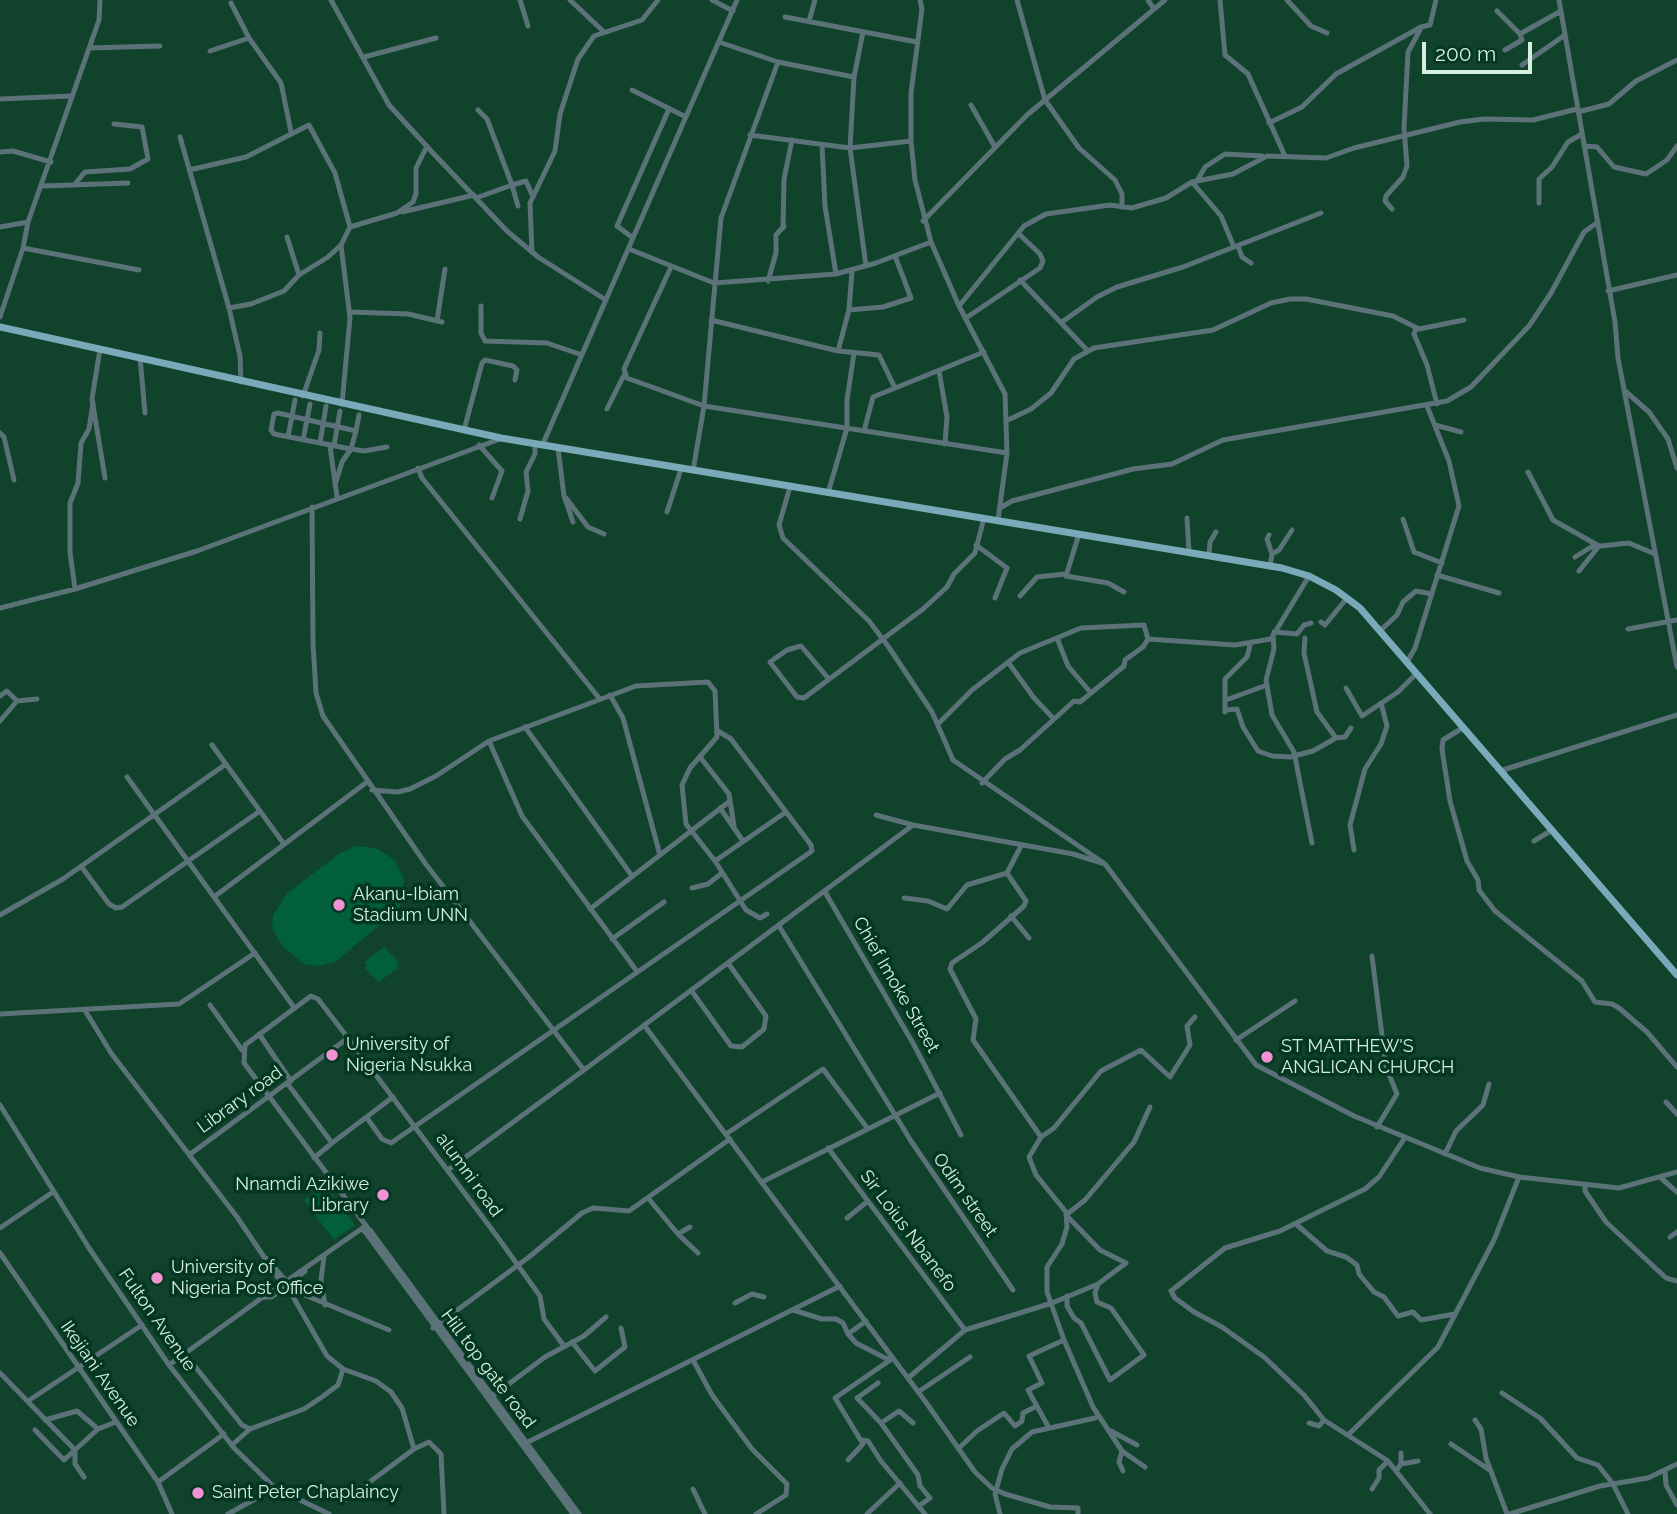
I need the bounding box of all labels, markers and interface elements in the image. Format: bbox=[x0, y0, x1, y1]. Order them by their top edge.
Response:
scale bar bbox=[1425, 28, 1535, 72]
text: 200 m bbox=[1435, 41, 1496, 66]
place label: Akanu-Ibiam Stadium UNN bbox=[353, 884, 468, 926]
marker: Akanu-Ibiam Stadium UNN bbox=[331, 897, 347, 913]
street label: Chief Imoke Street bbox=[848, 913, 944, 1057]
place label: University of Nigeria Nsukka bbox=[346, 1034, 472, 1076]
place label: ST MATTHEW'S ANGLICAN CHURCH bbox=[1281, 1036, 1454, 1078]
marker: University of Nigeria Nsukka bbox=[324, 1047, 340, 1063]
marker: ST MATTHEW'S ANGLICAN CHURCH bbox=[1259, 1049, 1275, 1065]
street label: Library road bbox=[193, 1062, 287, 1138]
street label: alumni road bbox=[431, 1129, 507, 1221]
street label: Odim street bbox=[928, 1149, 1002, 1241]
street label: Sir Loius Nbanefo bbox=[855, 1166, 961, 1296]
place label: Nnamdi Azikiwe Library bbox=[235, 1174, 369, 1216]
marker: Nnamdi Azikiwe Library bbox=[375, 1187, 391, 1203]
place label: University of Nigeria Post Office bbox=[171, 1257, 323, 1300]
street label: Fulton Avenue bbox=[114, 1264, 200, 1376]
marker: University of Nigeria Post Office bbox=[149, 1270, 165, 1286]
street label: Hill top gate road bbox=[436, 1305, 540, 1433]
street label: Ikejiani Avenue bbox=[56, 1317, 144, 1431]
place label: Saint Peter Chaplaincy bbox=[212, 1482, 399, 1504]
marker: Saint Peter Chaplaincy bbox=[190, 1485, 206, 1501]

